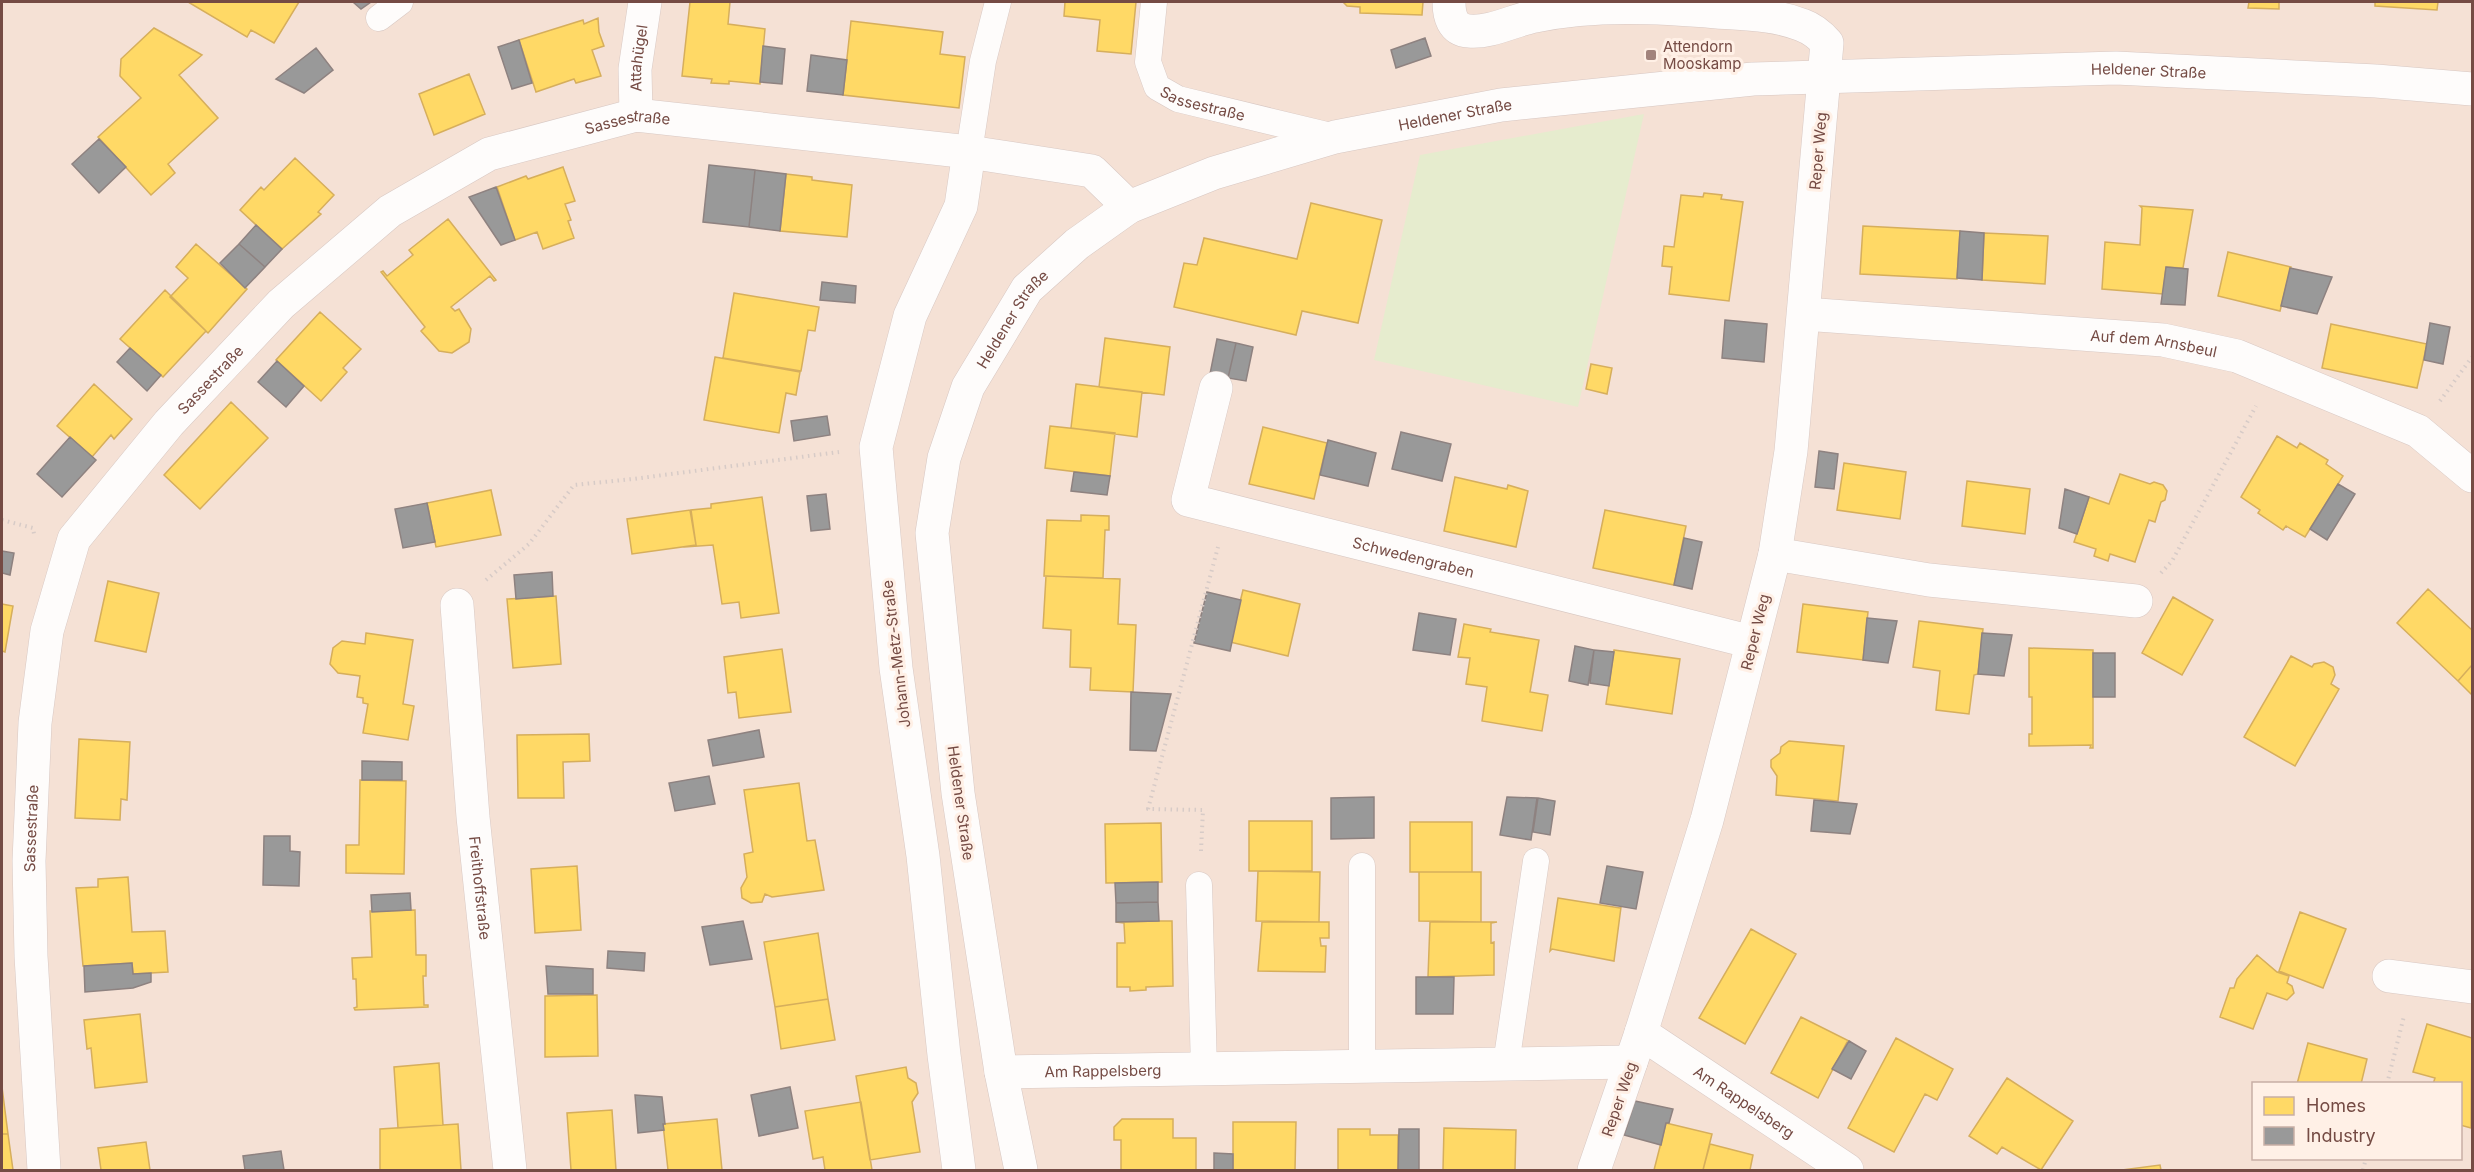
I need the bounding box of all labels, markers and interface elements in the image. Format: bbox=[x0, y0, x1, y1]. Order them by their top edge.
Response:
street label: Attahügel bbox=[625, 23, 651, 92]
place label: Attendorn Mooskamp bbox=[1663, 37, 1741, 73]
marker: Attendorn Mooskamp bbox=[1644, 48, 1658, 62]
street label: Heldener Straße bbox=[2091, 58, 2207, 82]
street label: Sassestraße bbox=[1157, 81, 1247, 124]
street label: Heldener Straße bbox=[1396, 94, 1513, 134]
street label: Sassestraße bbox=[582, 105, 671, 138]
street label: Reper Weg bbox=[1805, 111, 1831, 191]
street label: Heldener Straße bbox=[972, 265, 1052, 372]
street label: Auf dem Arnsbeul bbox=[2090, 325, 2219, 361]
street label: Sassestraße bbox=[173, 341, 247, 418]
street label: Schwedengraben bbox=[1351, 532, 1476, 581]
street label: Johann-Metz-Straße bbox=[878, 579, 914, 729]
street label: Reper Weg bbox=[1736, 592, 1774, 672]
street label: Heldener Straße bbox=[944, 744, 978, 862]
street label: Sassestraße bbox=[19, 784, 42, 872]
street label: Freithoffstraße bbox=[466, 835, 495, 941]
street label: Reper Weg bbox=[1597, 1059, 1641, 1139]
street label: Am Rappelsberg bbox=[1044, 1060, 1162, 1081]
street label: Am Rappelsberg bbox=[1690, 1061, 1798, 1142]
legend bbox=[2252, 1082, 2462, 1160]
text: Homes bbox=[2306, 1095, 2366, 1116]
text: Industry bbox=[2306, 1125, 2376, 1146]

